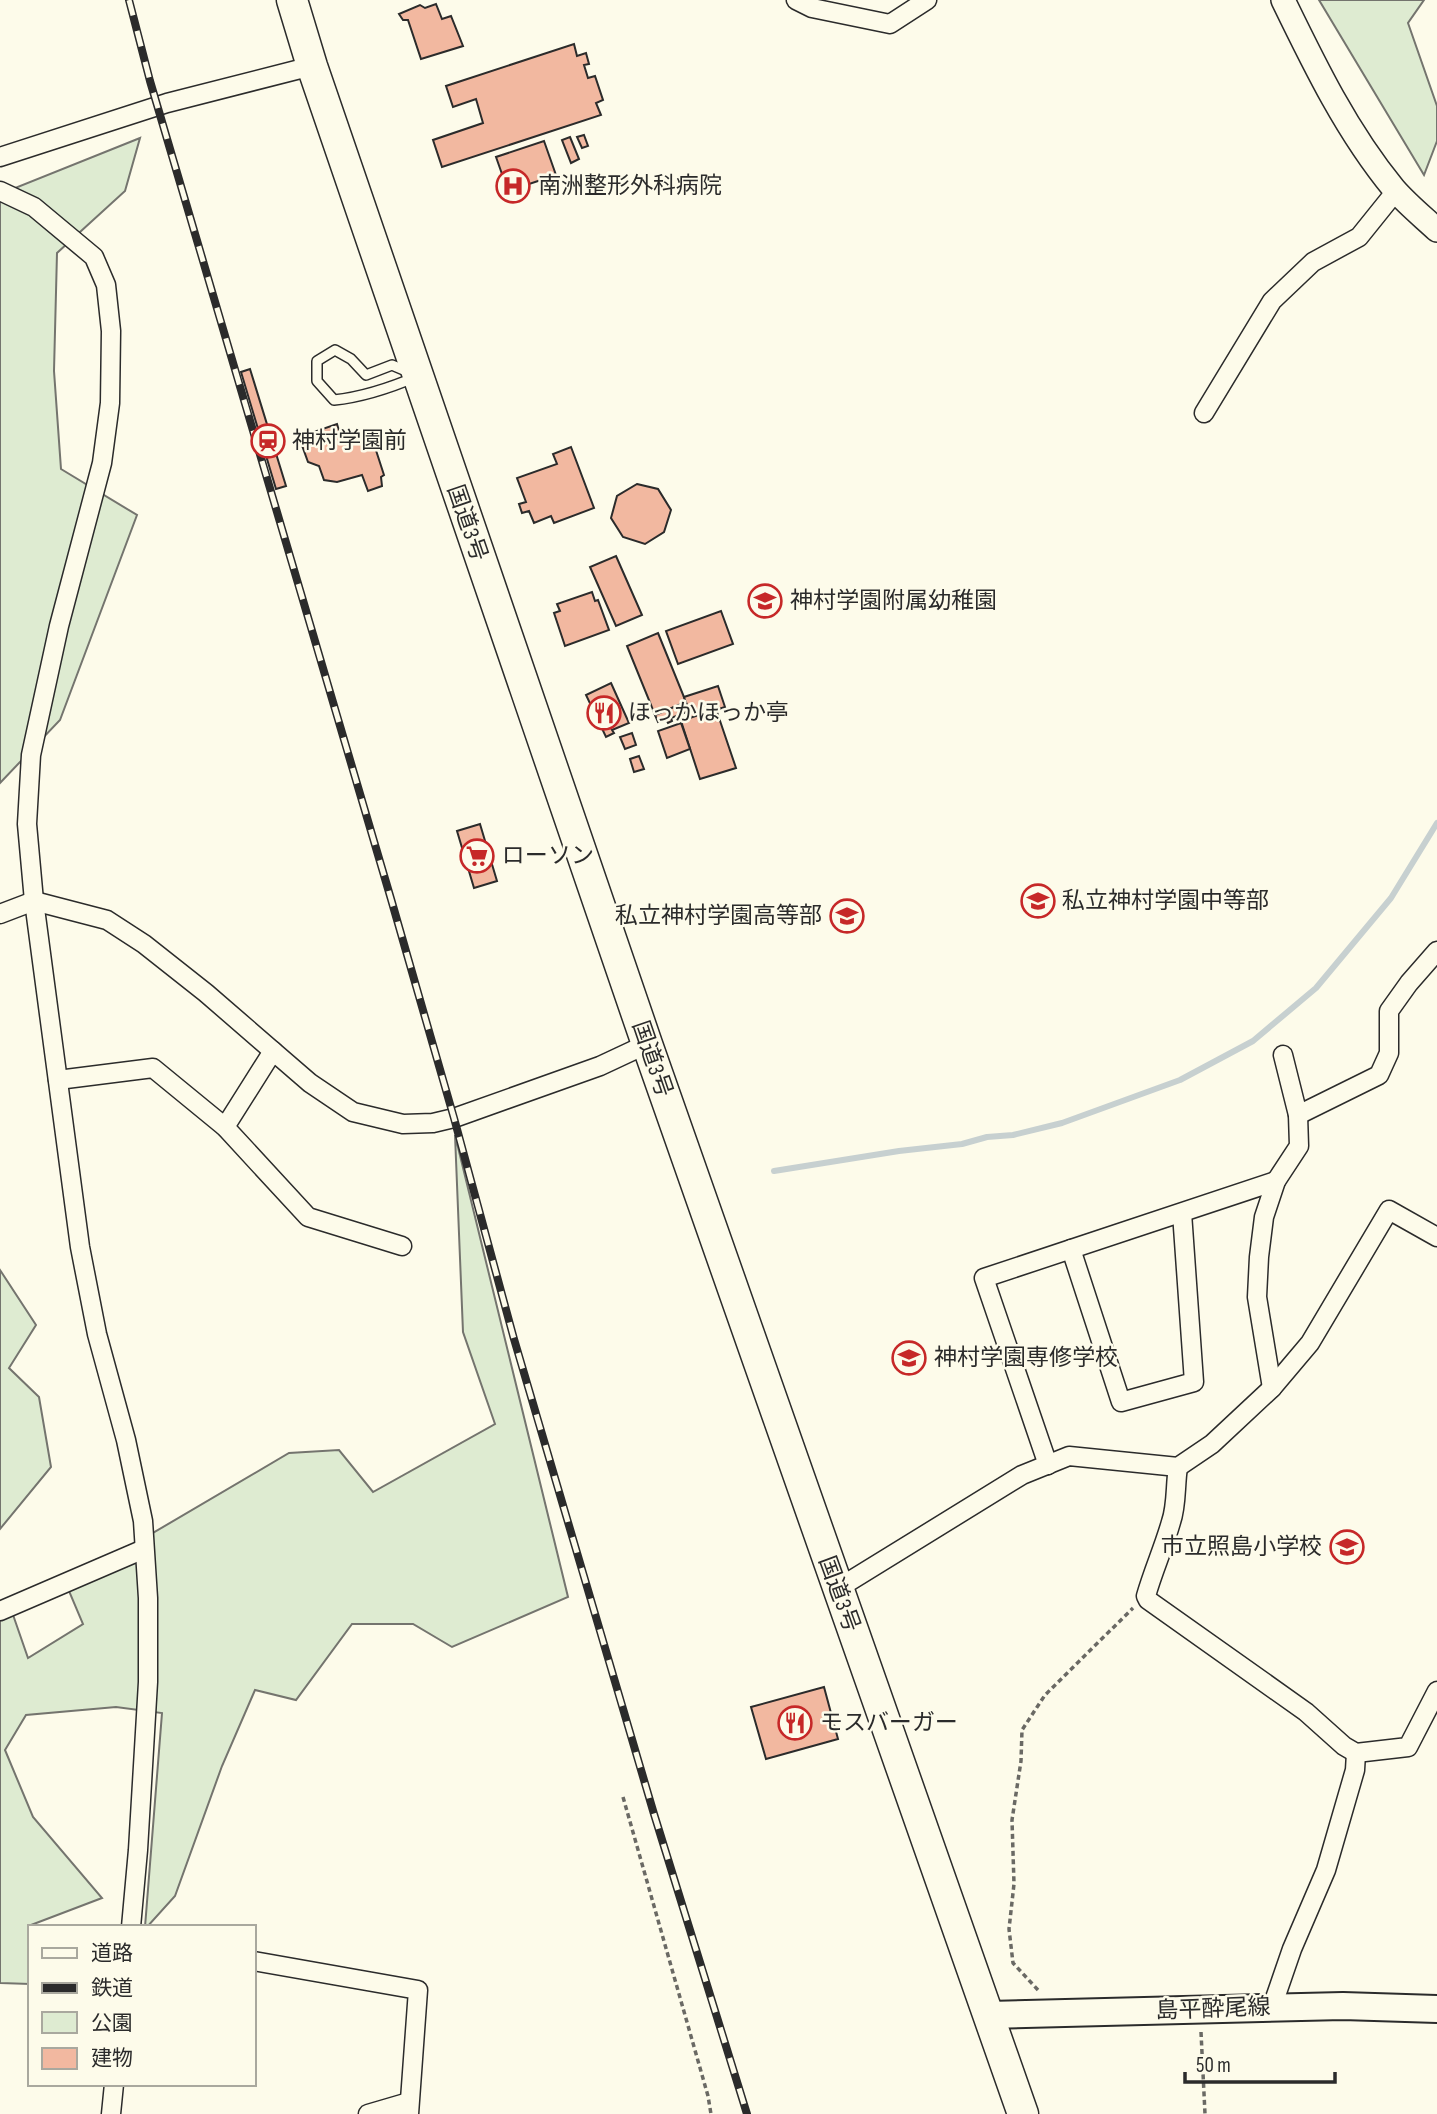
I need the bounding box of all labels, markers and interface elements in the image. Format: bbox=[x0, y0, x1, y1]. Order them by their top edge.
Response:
hospital icon: 南洲整形外科病院 bbox=[494, 167, 532, 205]
place label: 南洲整形外科病院 bbox=[538, 172, 722, 200]
station icon: 神村学園前 bbox=[249, 422, 287, 460]
place label: 神村学園前 bbox=[292, 427, 407, 455]
street label: 国道3号 bbox=[441, 481, 493, 565]
school or university icon: 神村学園附属幼稚園 bbox=[746, 582, 784, 620]
place label: 神村学園附属幼稚園 bbox=[790, 587, 997, 615]
restaurant icon: ほっかほっか亭 bbox=[585, 694, 623, 732]
place label: ほっかほっか亭 bbox=[628, 699, 789, 727]
supermarket icon: ローソン bbox=[458, 837, 496, 875]
place label: ローソン bbox=[502, 842, 594, 870]
school or university icon: 私立神村学園中等部 bbox=[1019, 882, 1057, 920]
place label: 私立神村学園中等部 bbox=[1062, 887, 1269, 915]
school or university icon: 私立神村学園高等部 bbox=[828, 897, 866, 935]
place label: 私立神村学園高等部 bbox=[615, 902, 822, 930]
street label: 国道3号 bbox=[626, 1017, 678, 1101]
school or university icon: 神村学園専修学校 bbox=[890, 1339, 928, 1377]
place label: 神村学園専修学校 bbox=[934, 1344, 1118, 1372]
school or university icon: 市立照島小学校 bbox=[1328, 1528, 1366, 1566]
place label: 市立照島小学校 bbox=[1161, 1533, 1322, 1561]
street label: 国道3号 bbox=[812, 1552, 866, 1636]
restaurant icon: モスバーガー bbox=[776, 1704, 814, 1742]
place label: モスバーガー bbox=[820, 1709, 958, 1737]
legend bbox=[28, 1925, 256, 2086]
text: 道路 bbox=[91, 1941, 133, 1966]
text: 鉄道 bbox=[91, 1976, 133, 2001]
street label: 島平酔尾線 bbox=[1155, 1993, 1271, 2025]
text: 公園 bbox=[91, 2011, 133, 2036]
scale bar bbox=[1185, 2040, 1336, 2084]
text: 建物 bbox=[91, 2046, 133, 2071]
text: 50 m bbox=[1196, 2053, 1231, 2078]

